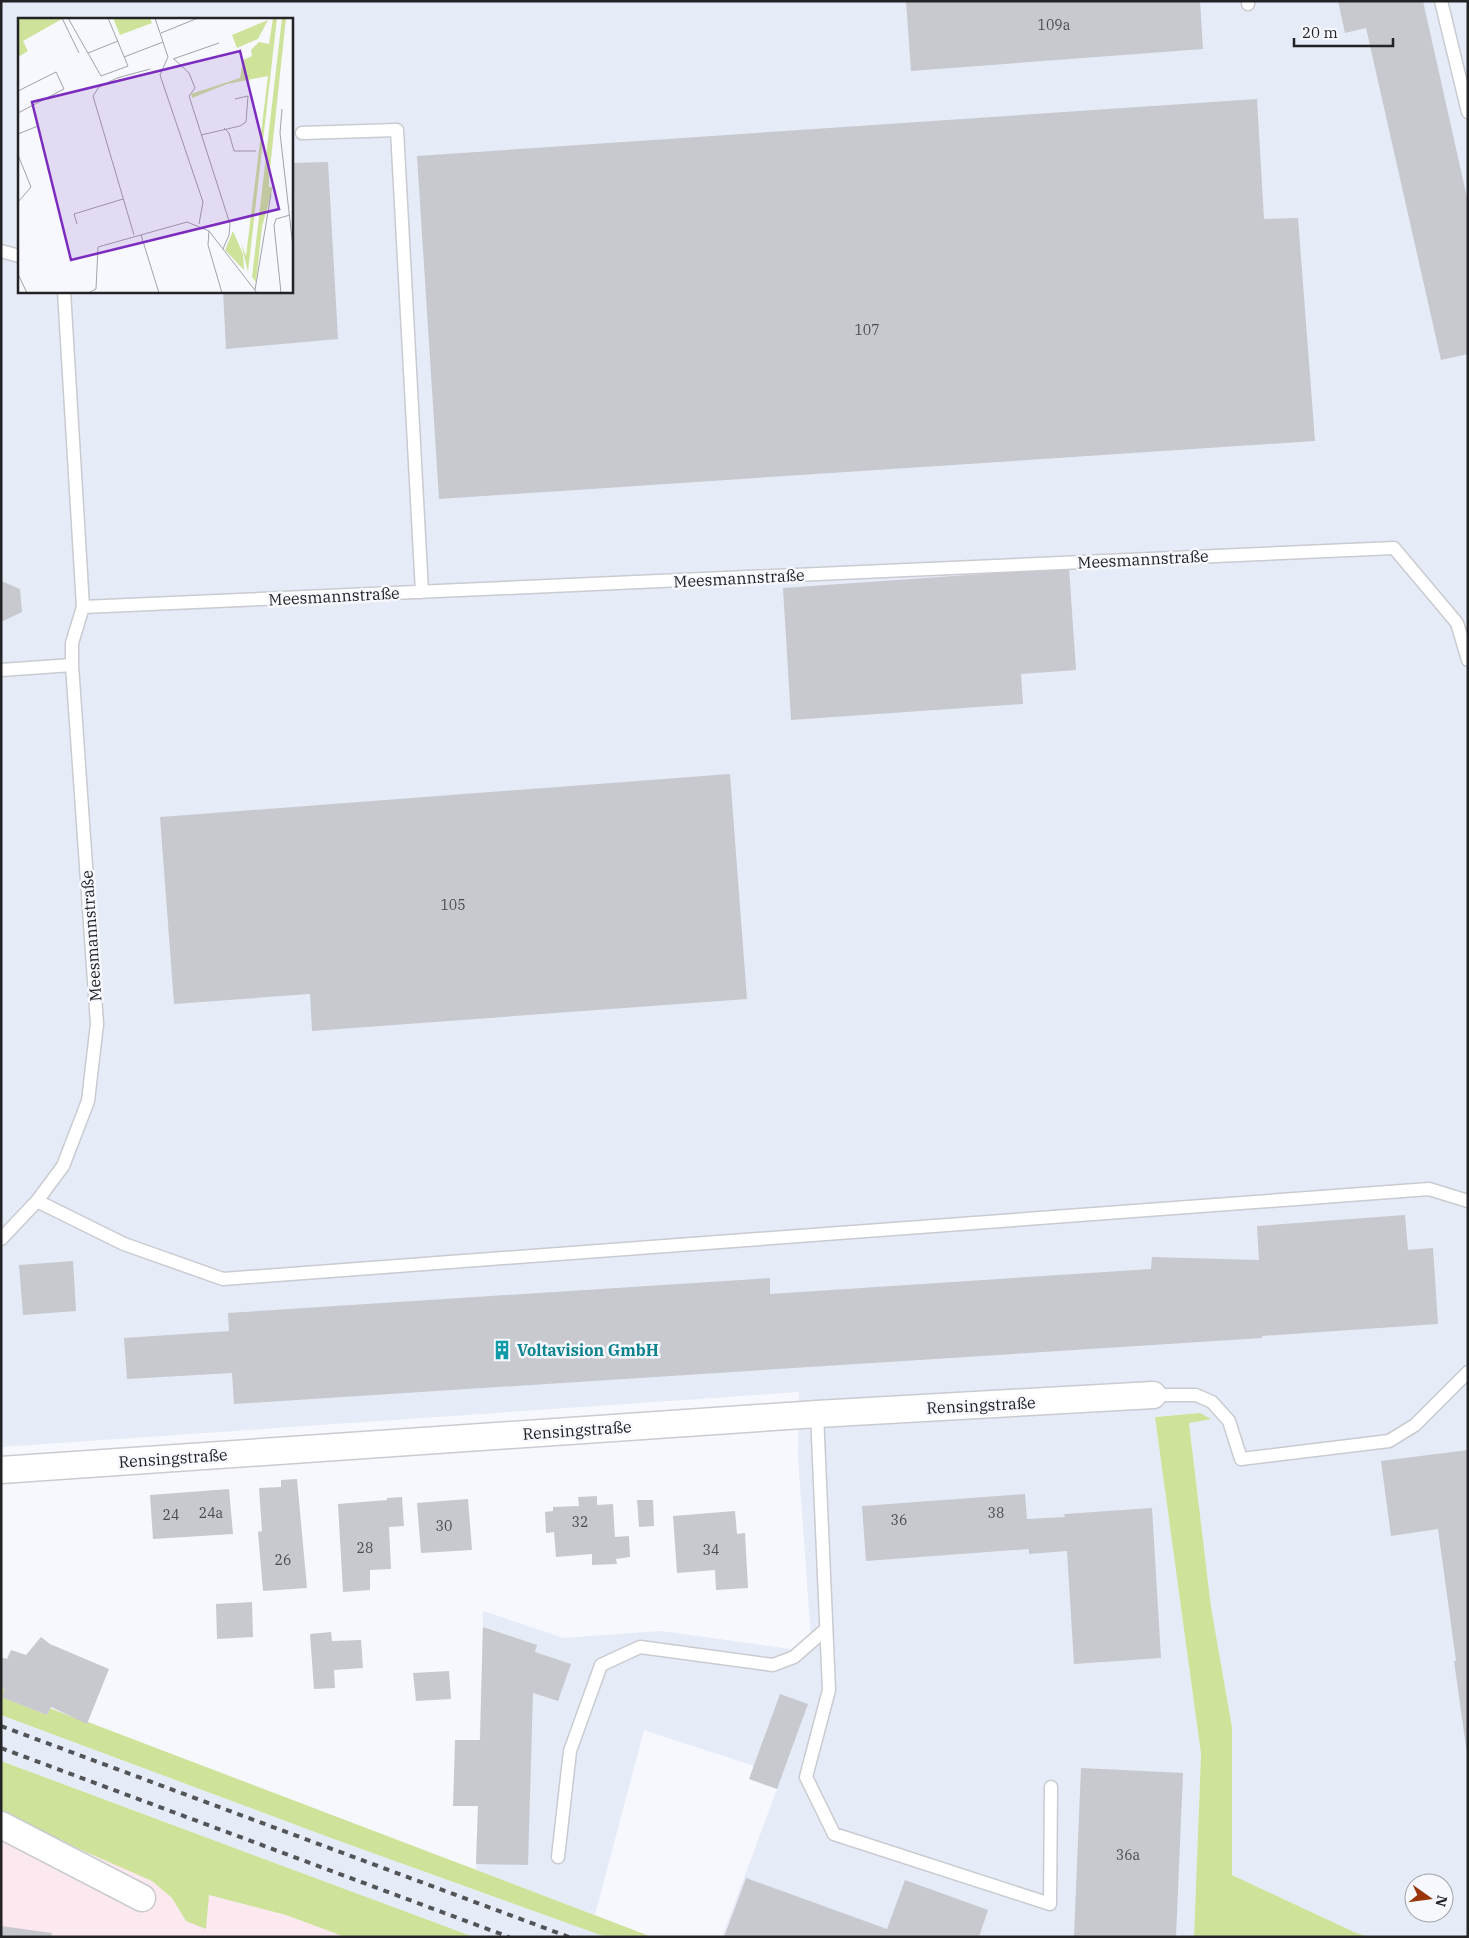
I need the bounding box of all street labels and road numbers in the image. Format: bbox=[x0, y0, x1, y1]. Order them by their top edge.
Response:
street label: Meesmannstraße bbox=[1077, 546, 1209, 572]
street label: Meesmannstraße bbox=[673, 565, 805, 591]
street label: Meesmannstraße bbox=[268, 583, 400, 609]
street label: Meesmannstraße bbox=[76, 870, 106, 1002]
street label: Rensingstraße bbox=[926, 1392, 1036, 1418]
street label: Rensingstraße bbox=[522, 1416, 632, 1444]
street label: Rensingstraße bbox=[118, 1444, 228, 1472]

